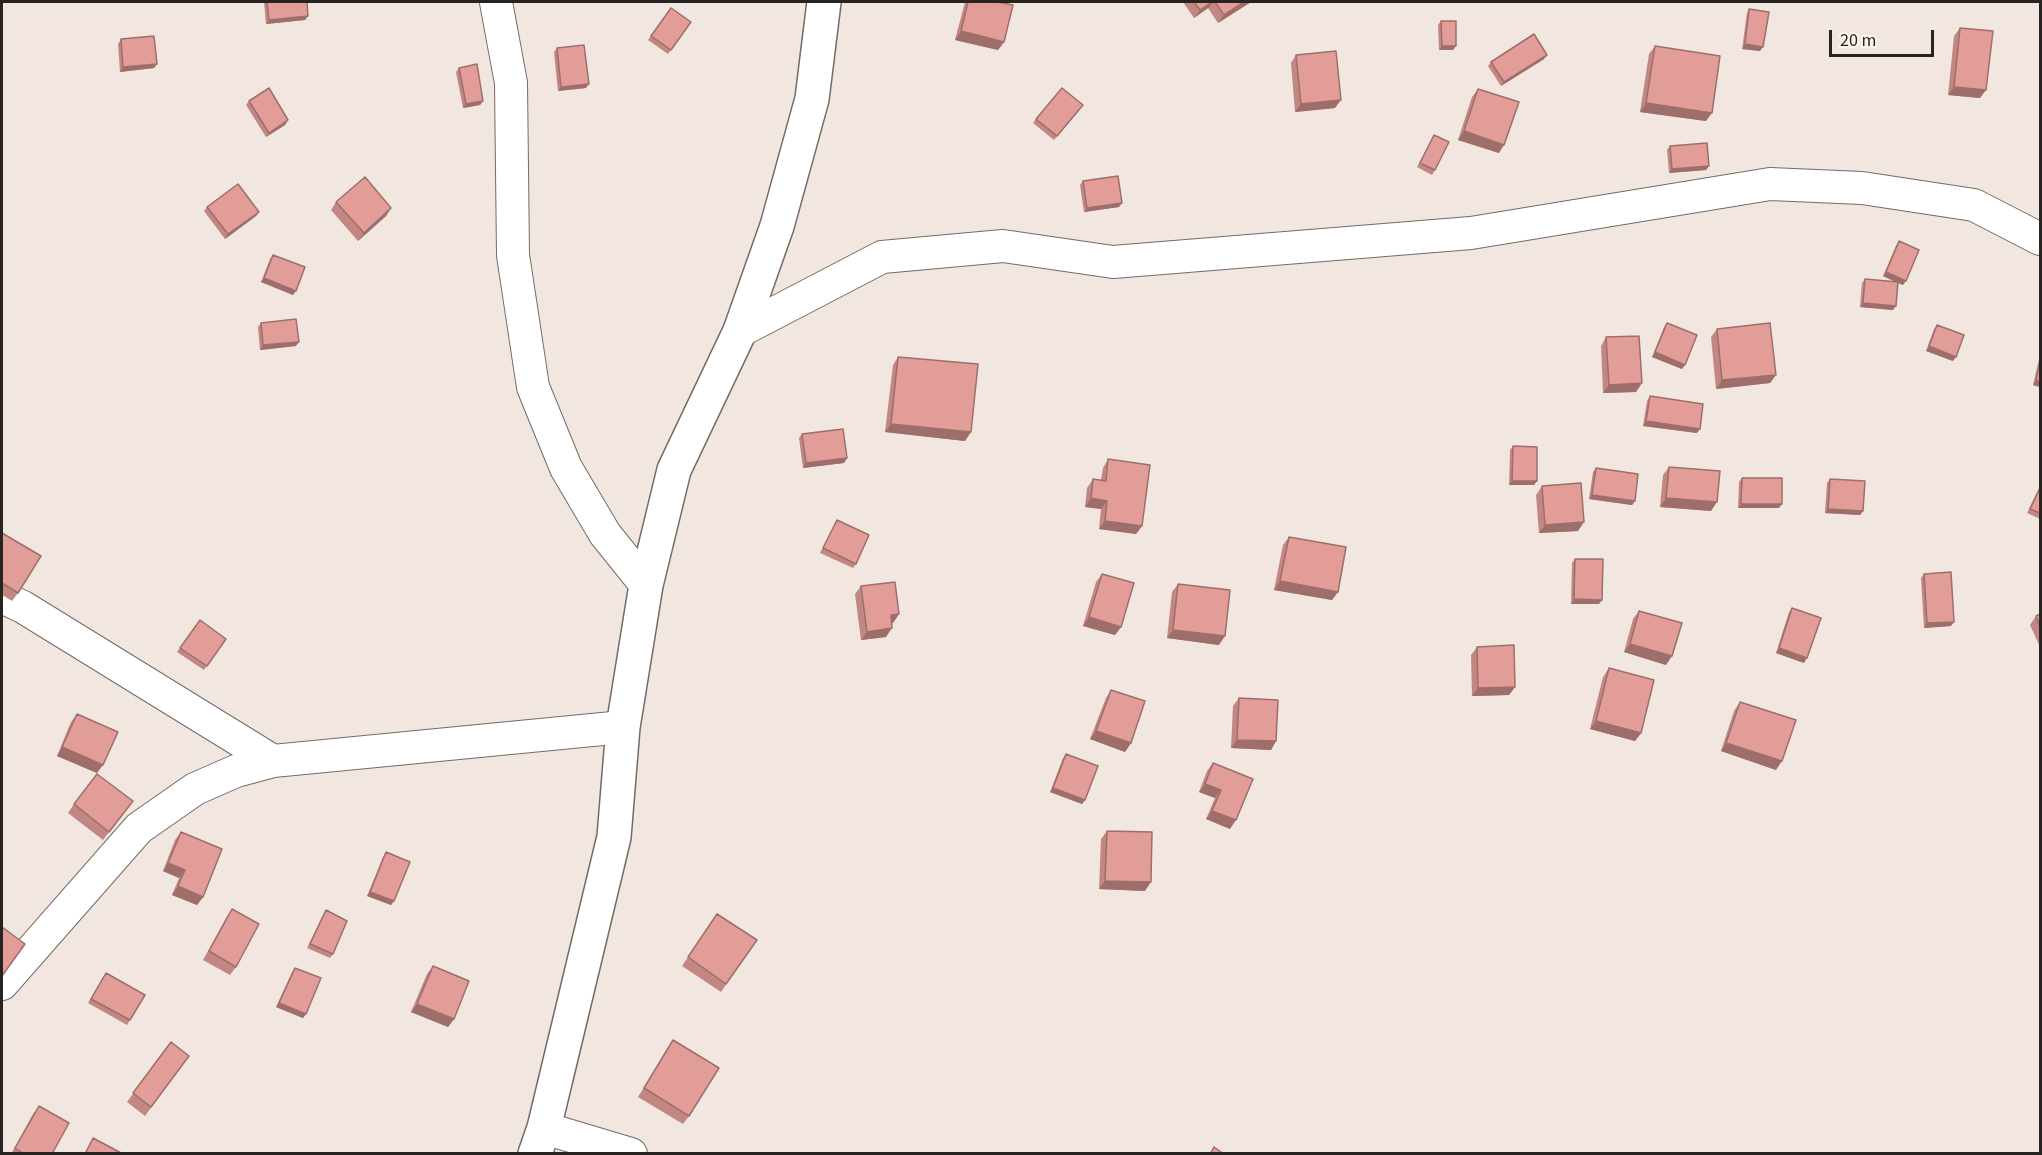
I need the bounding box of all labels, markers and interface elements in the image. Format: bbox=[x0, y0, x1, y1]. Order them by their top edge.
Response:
scale bar bbox=[1832, 18, 1937, 56]
text: 20 m bbox=[1840, 28, 1876, 53]

